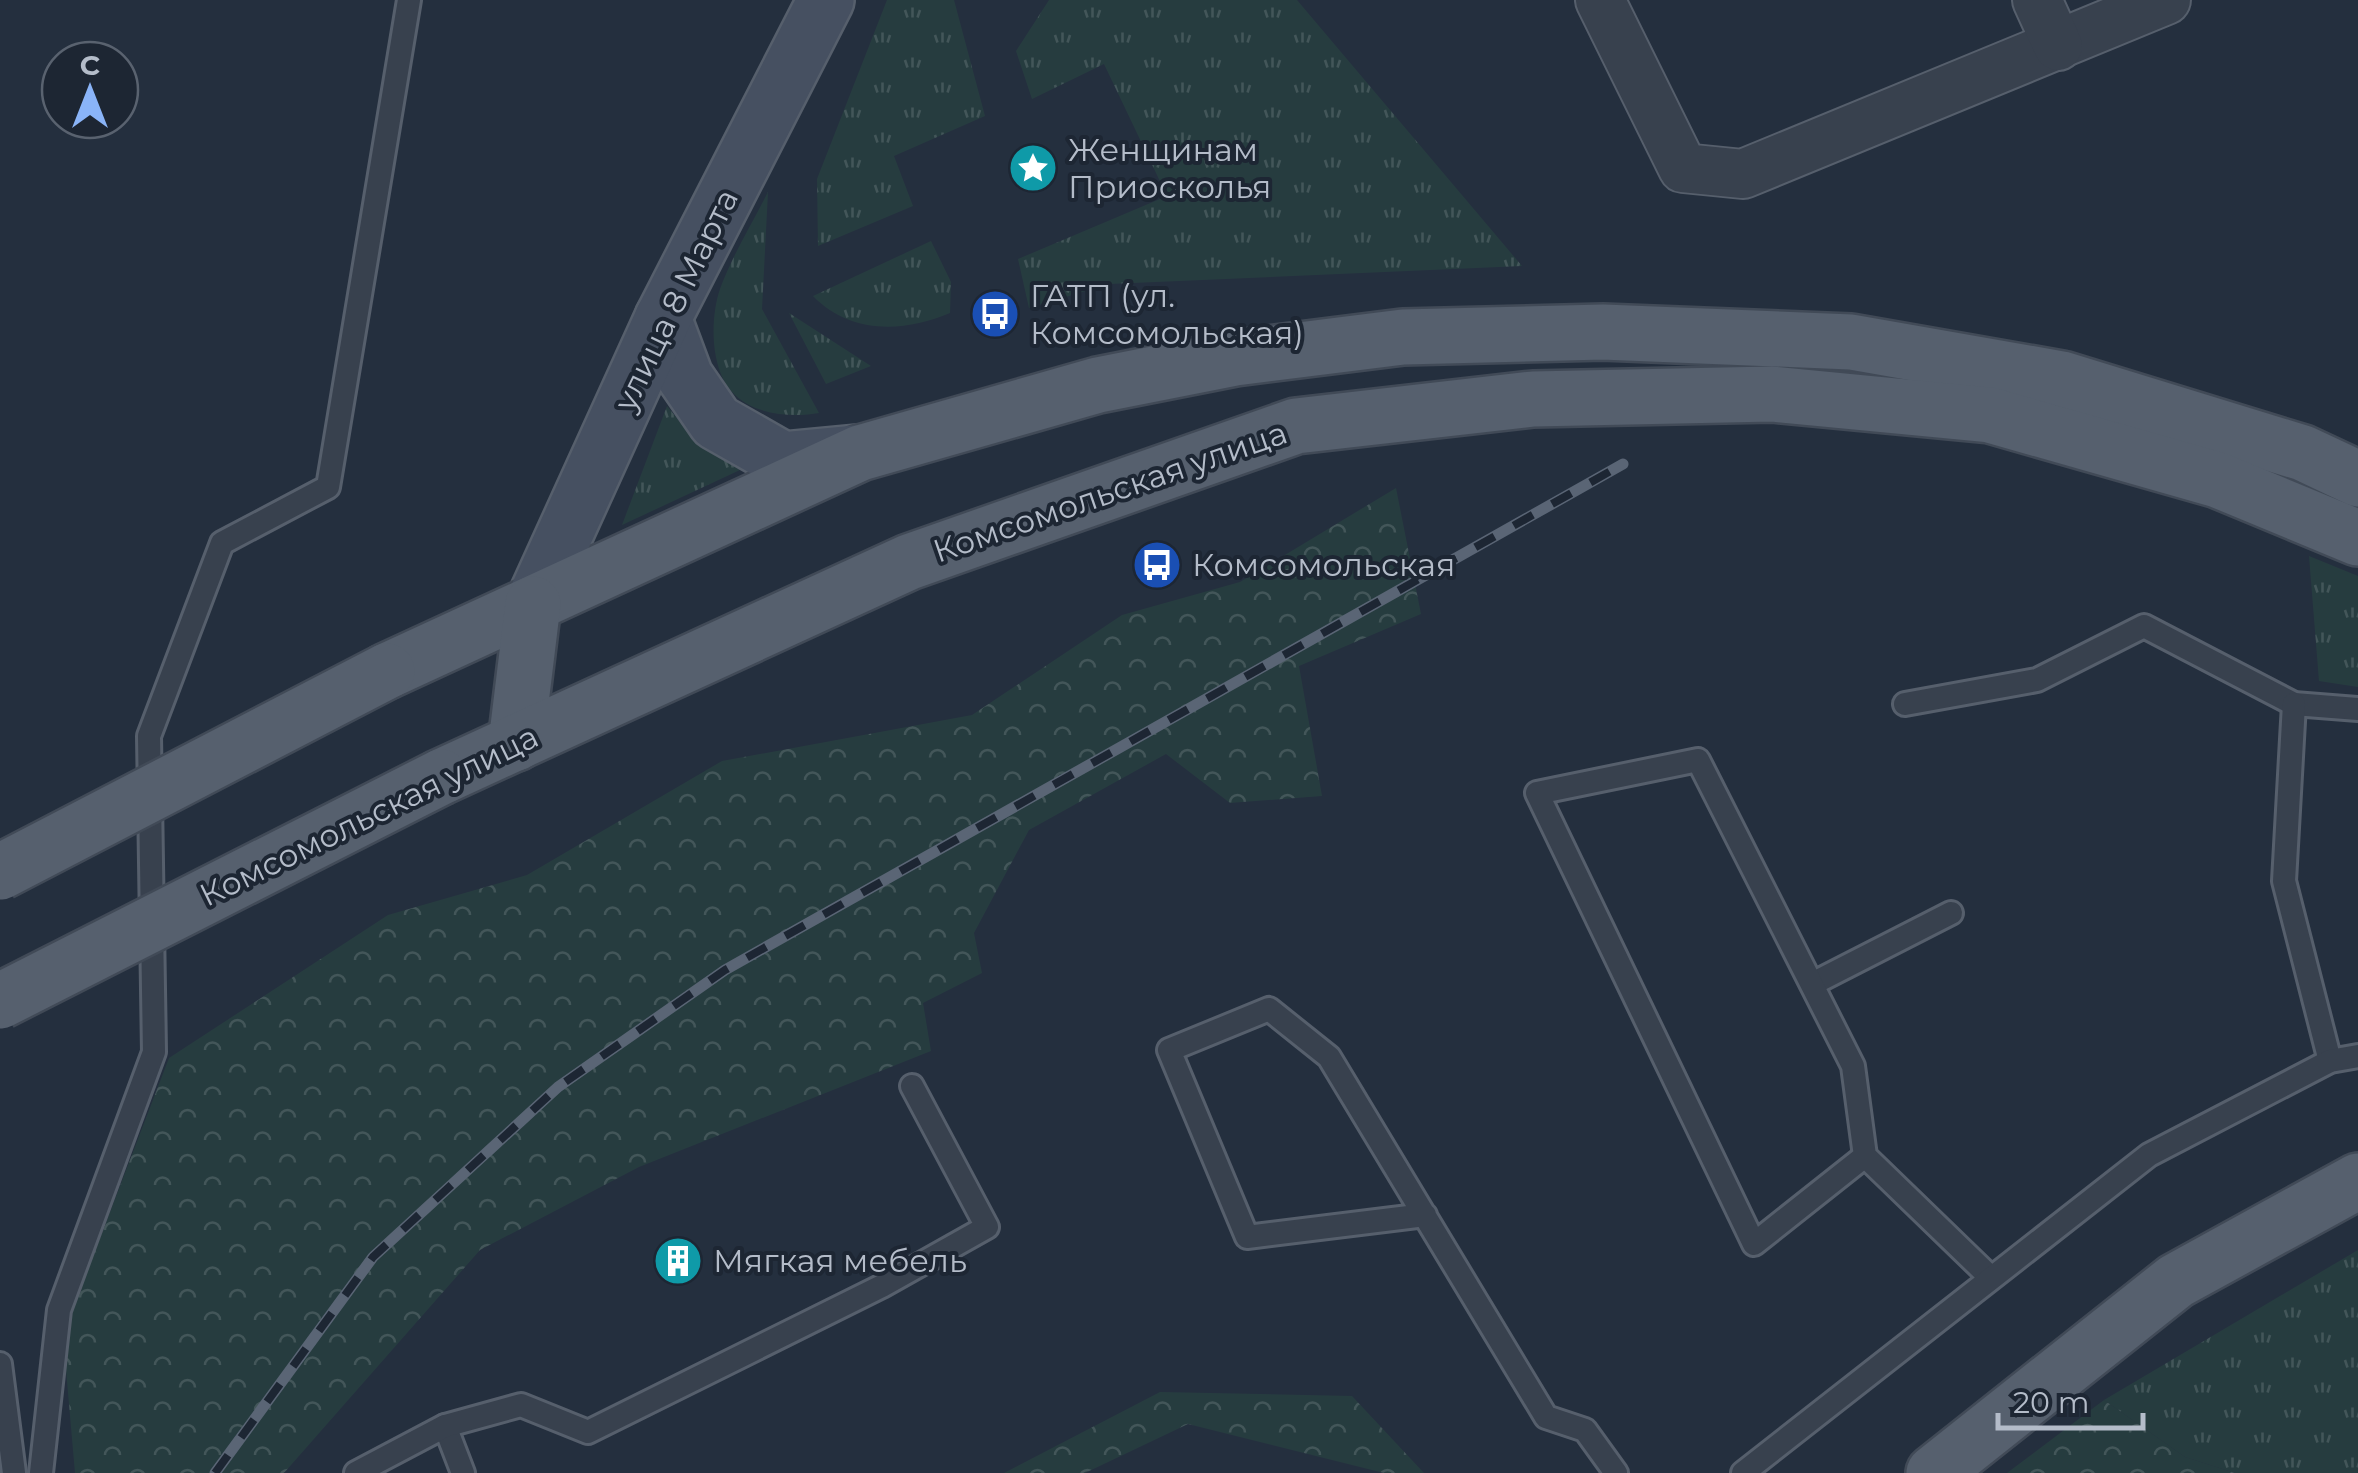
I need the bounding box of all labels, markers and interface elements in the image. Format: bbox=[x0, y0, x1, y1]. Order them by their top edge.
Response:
north arrow bbox=[40, 40, 140, 140]
text: С bbox=[80, 48, 100, 82]
place label: Женщинам Приосколья bbox=[1068, 130, 1271, 206]
place icon: Женщинам Приосколья bbox=[1007, 142, 1059, 194]
street label: улица 8 Марта bbox=[605, 183, 746, 418]
place label: ГАТП (ул. Комсомольская) bbox=[1030, 276, 1304, 352]
bus stop icon: ГАТП (ул. Комсомольская) bbox=[969, 288, 1021, 340]
street label: Комсомольская улица bbox=[928, 413, 1292, 570]
bus stop icon: Комсомольская bbox=[1131, 539, 1183, 591]
place label: Комсомольская bbox=[1192, 545, 1455, 584]
street label: Комсомольская улица bbox=[193, 717, 544, 915]
building icon: Мягкая мебель bbox=[652, 1235, 704, 1287]
place label: Мягкая мебель bbox=[713, 1241, 967, 1280]
scale bar bbox=[1998, 1368, 2143, 1430]
text: 20 m bbox=[2013, 1384, 2090, 1421]

